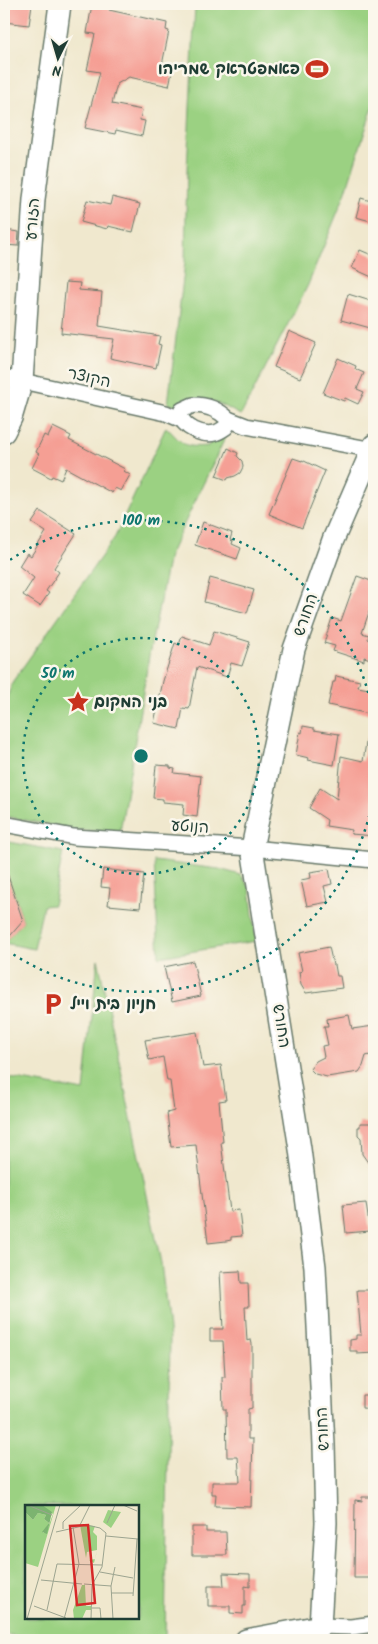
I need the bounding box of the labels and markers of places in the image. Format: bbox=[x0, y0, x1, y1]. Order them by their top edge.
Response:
sports icon: פאמפטראק שמריהו bbox=[304, 56, 330, 82]
place label: פאמפטראק שמריהו bbox=[158, 57, 300, 82]
place icon: בני המקום bbox=[65, 689, 91, 715]
place label: בני המקום bbox=[94, 690, 167, 715]
centre of rings bbox=[132, 747, 150, 765]
parking icon: חניון בית וייל bbox=[40, 991, 66, 1017]
place label: חניון בית וייל bbox=[70, 992, 156, 1017]

